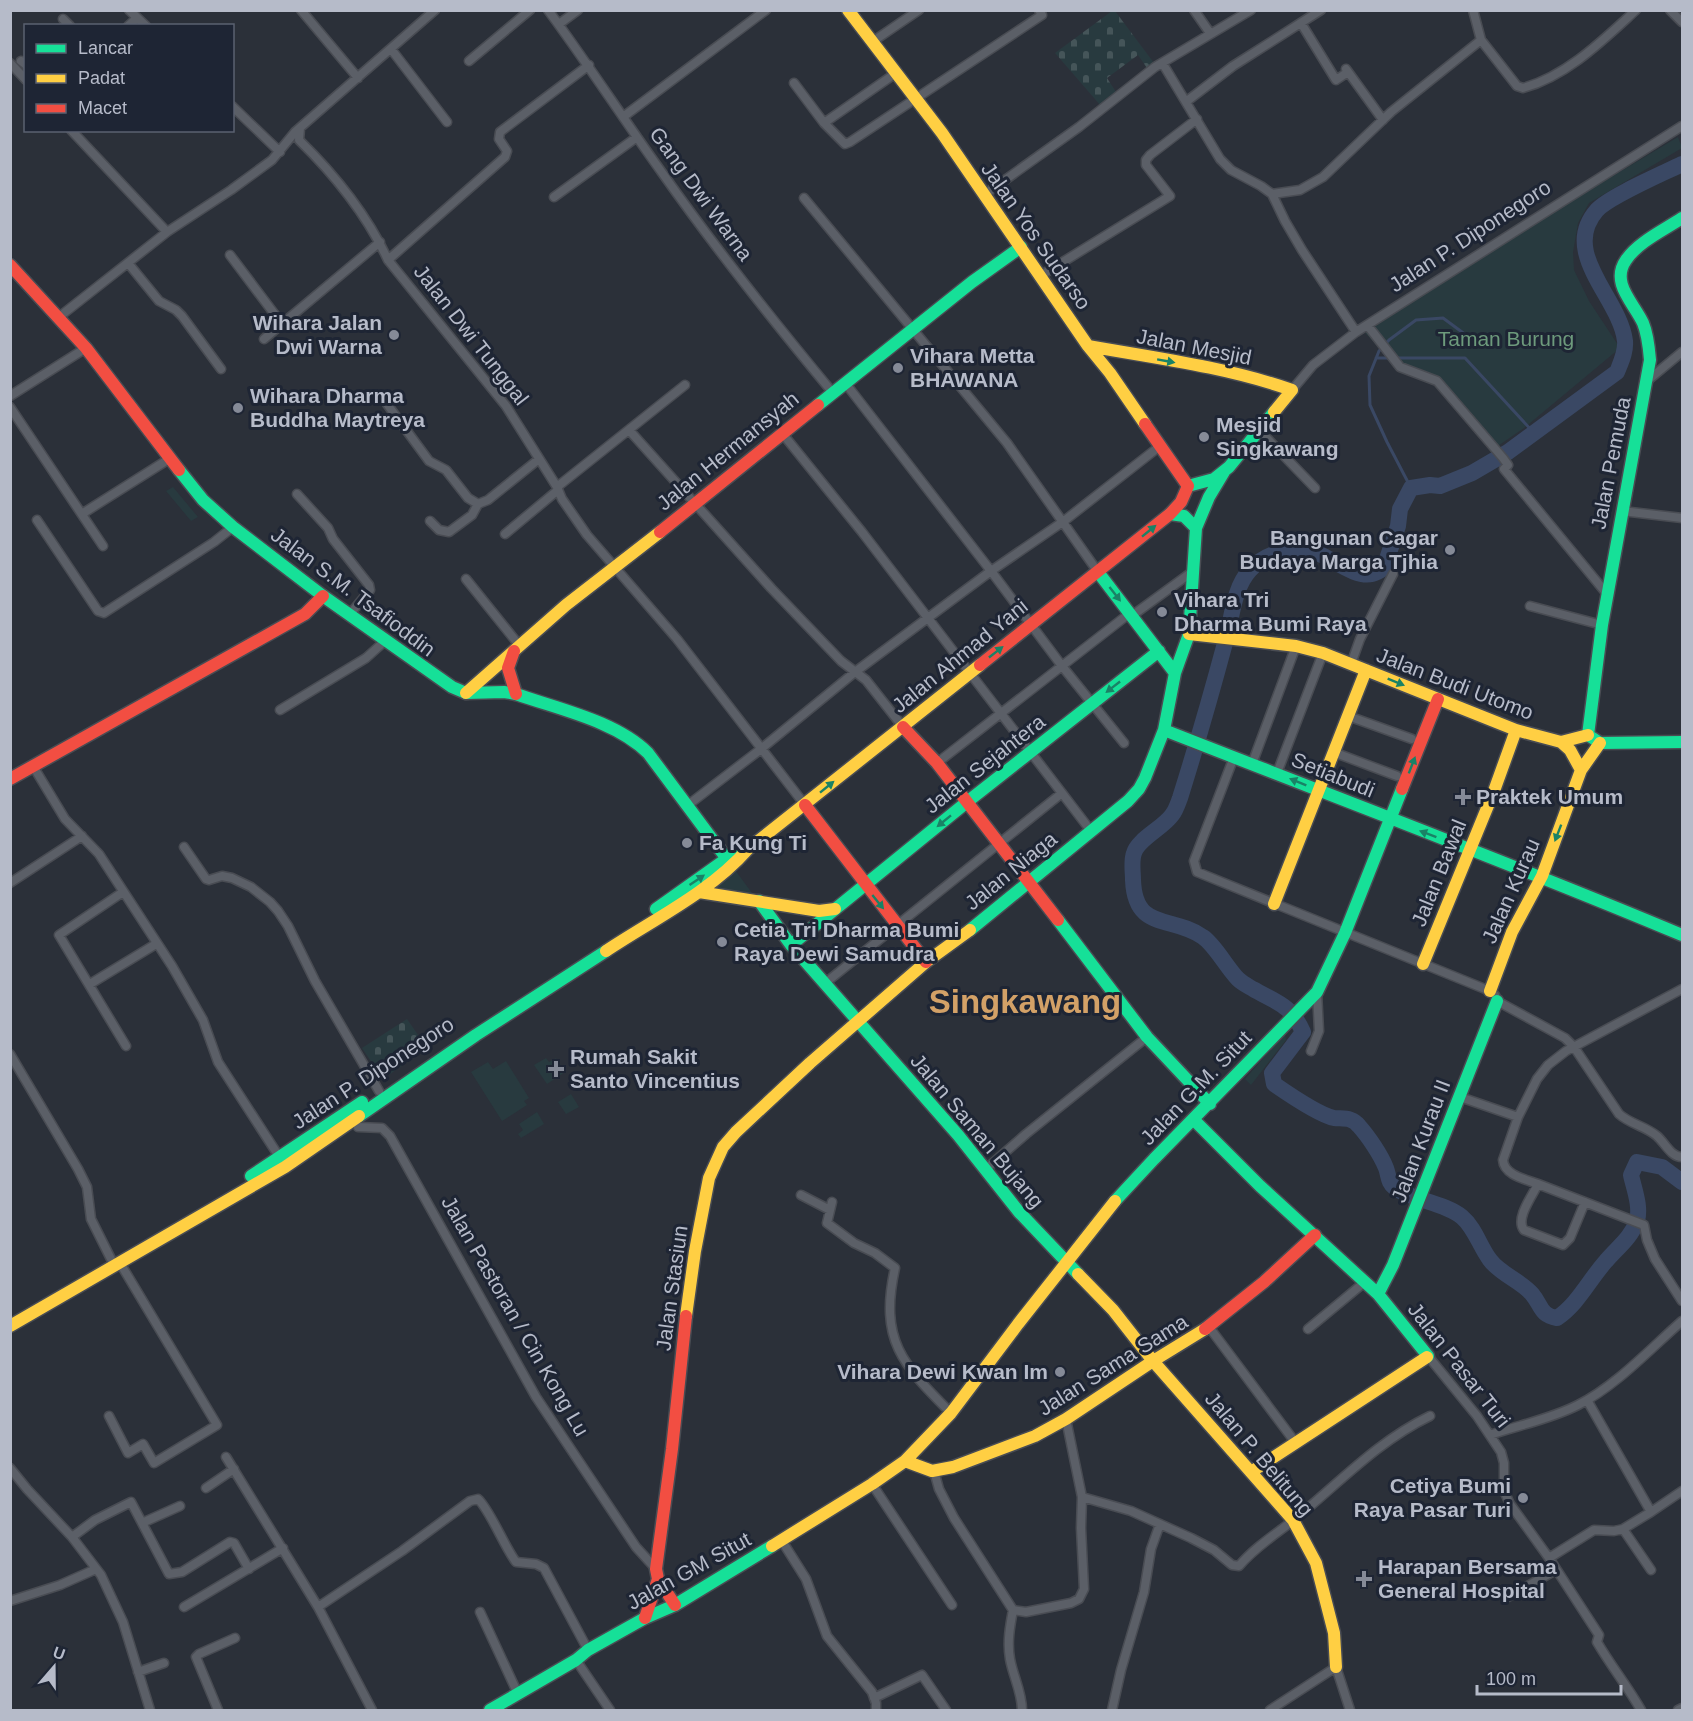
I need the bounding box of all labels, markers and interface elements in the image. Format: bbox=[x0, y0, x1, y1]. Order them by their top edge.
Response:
legend bbox=[24, 24, 234, 132]
text: Lancar bbox=[78, 38, 133, 58]
text: Padat bbox=[78, 68, 125, 88]
text: Macet bbox=[78, 98, 127, 118]
street label: Gang Dwi Warna bbox=[645, 123, 758, 265]
street label: Jalan Yos Sudarso bbox=[977, 158, 1096, 314]
street label: Jalan P. Diponegoro bbox=[1385, 175, 1555, 296]
street label: Jalan Dwi Tunggal bbox=[410, 260, 533, 409]
place label: Wihara Jalan Dwi Warna bbox=[253, 311, 382, 358]
street label: Jalan Mesjid bbox=[1135, 324, 1254, 369]
park label: Taman Burung bbox=[1438, 327, 1574, 350]
marker: Wihara Jalan Dwi Warna bbox=[387, 328, 401, 342]
place label: Vihara Metta BHAWANA bbox=[910, 344, 1035, 391]
one-way arrow bbox=[1157, 357, 1176, 366]
marker: Vihara Metta BHAWANA bbox=[891, 361, 905, 375]
place label: Wihara Dharma Buddha Maytreya bbox=[250, 384, 425, 431]
street label: Jalan Hermansyah bbox=[652, 387, 803, 515]
street label: Jalan Pemuda bbox=[1586, 395, 1635, 531]
marker: Wihara Dharma Buddha Maytreya bbox=[231, 401, 245, 415]
place label: Mesjid Singkawang bbox=[1216, 413, 1339, 460]
marker: Mesjid Singkawang bbox=[1197, 430, 1211, 444]
street label: Jalan S.M. Tsafioddin bbox=[267, 522, 440, 661]
one-way arrow bbox=[1141, 524, 1157, 537]
place label: Bangunan Cagar Budaya Marga Tjhia bbox=[1240, 526, 1438, 573]
marker: Bangunan Cagar Budaya Marga Tjhia bbox=[1443, 543, 1457, 557]
one-way arrow bbox=[1108, 586, 1120, 601]
place label: Vihara Tri Dharma Bumi Raya bbox=[1174, 588, 1367, 635]
street label: Jalan Ahmad Yani bbox=[887, 594, 1032, 717]
marker: Vihara Tri Dharma Bumi Raya bbox=[1155, 605, 1169, 619]
street label: Jalan Budi Utomo bbox=[1374, 643, 1537, 724]
one-way arrow bbox=[988, 645, 1004, 658]
one-way arrow bbox=[1387, 677, 1405, 687]
one-way arrow bbox=[1105, 681, 1121, 694]
street label: Jalan Sejahtera bbox=[920, 709, 1050, 818]
street label: Setiabudi bbox=[1288, 747, 1378, 802]
one-way arrow bbox=[1407, 755, 1417, 773]
one-way arrow bbox=[1289, 777, 1307, 786]
one-way arrow bbox=[819, 780, 835, 793]
place label: Praktek Umum bbox=[1476, 785, 1623, 808]
marker: Praktek Umum bbox=[1454, 788, 1472, 806]
one-way arrow bbox=[936, 815, 951, 827]
street label: Jalan Bawal bbox=[1407, 816, 1470, 930]
one-way arrow bbox=[1552, 824, 1562, 842]
street label: Jalan Niaga bbox=[960, 827, 1061, 914]
one-way arrow bbox=[1418, 828, 1436, 838]
place label: Fa Kung Ti bbox=[699, 831, 807, 854]
street label: Jalan Kurau bbox=[1477, 835, 1544, 947]
marker: Fa Kung Ti bbox=[680, 836, 694, 850]
one-way arrow bbox=[689, 874, 705, 886]
one-way arrow bbox=[872, 894, 885, 910]
place label: Cetia Tri Dharma Bumi Raya Dewi Samudra bbox=[734, 918, 959, 965]
marker: Cetia Tri Dharma Bumi Raya Dewi Samudra bbox=[715, 935, 729, 949]
district label: Singkawang bbox=[929, 983, 1121, 1020]
street label: Jalan P. Diponegoro bbox=[288, 1012, 458, 1133]
street label: Jalan G.M. Situt bbox=[1135, 1026, 1256, 1149]
place label: Rumah Sakit Santo Vincentius bbox=[570, 1045, 740, 1092]
street label: Jalan Saman Bujang bbox=[906, 1049, 1048, 1212]
marker: Rumah Sakit Santo Vincentius bbox=[547, 1060, 565, 1078]
street label: Jalan Kurau II bbox=[1387, 1076, 1454, 1205]
street label: Jalan Pastoran / Cin Kong Lu bbox=[437, 1192, 594, 1440]
street label: Jalan Stasiun bbox=[651, 1224, 692, 1352]
street label: Jalan Pasar Turi bbox=[1404, 1298, 1515, 1432]
street label: Jalan Sama Sama bbox=[1034, 1309, 1192, 1420]
place label: Vihara Dewi Kwan Im bbox=[837, 1360, 1048, 1383]
marker: Vihara Dewi Kwan Im bbox=[1053, 1365, 1067, 1379]
street label: Jalan P. Belitung bbox=[1201, 1387, 1318, 1520]
place label: Cetiya Bumi Raya Pasar Turi bbox=[1354, 1474, 1511, 1521]
marker: Cetiya Bumi Raya Pasar Turi bbox=[1516, 1491, 1530, 1505]
street label: Jalan GM Situt bbox=[623, 1527, 755, 1614]
place label: Harapan Bersama General Hospital bbox=[1378, 1555, 1557, 1602]
marker: Harapan Bersama General Hospital bbox=[1355, 1570, 1373, 1588]
north arrow bbox=[24, 1637, 84, 1697]
text: U bbox=[51, 1643, 67, 1663]
scale bar bbox=[1477, 1658, 1621, 1696]
text: 100 m bbox=[1486, 1669, 1536, 1689]

